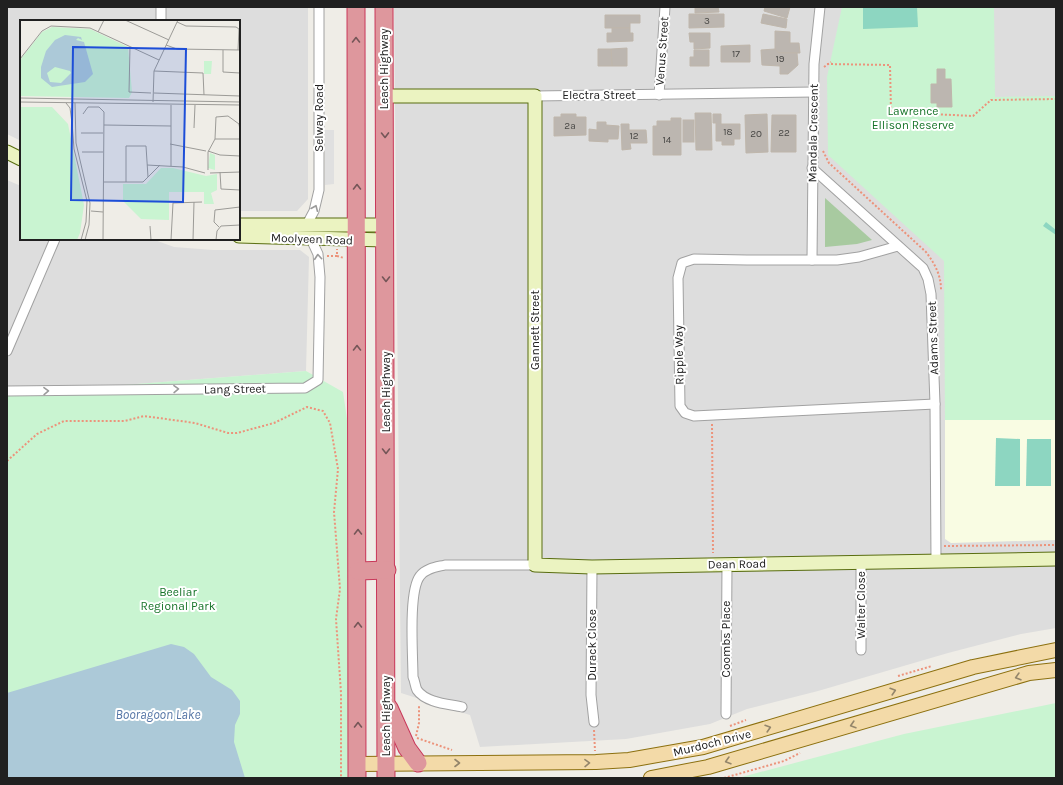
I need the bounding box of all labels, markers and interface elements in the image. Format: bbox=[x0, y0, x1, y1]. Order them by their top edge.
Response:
house number: 3 bbox=[704, 15, 710, 27]
street label: Venus Street bbox=[653, 16, 671, 86]
inset map bbox=[20, 20, 240, 240]
street label: Leach Highway bbox=[377, 28, 391, 110]
one-way arrow bbox=[352, 37, 360, 43]
house number: 17 bbox=[732, 48, 740, 60]
house number: 19 bbox=[775, 53, 785, 65]
street label: Mandala Crescent bbox=[805, 83, 821, 183]
street label: Selway Road bbox=[312, 84, 326, 152]
street label: Electra Street bbox=[562, 88, 636, 102]
park label: Lawrence Ellison Reserve bbox=[872, 104, 954, 132]
house number: 2a bbox=[564, 120, 576, 132]
house number: 18 bbox=[723, 126, 733, 138]
house number: 22 bbox=[778, 127, 790, 139]
house number: 20 bbox=[750, 128, 762, 140]
house number: 12 bbox=[629, 130, 639, 142]
one-way arrow bbox=[381, 132, 389, 138]
house number: 14 bbox=[663, 134, 672, 146]
one-way arrow bbox=[353, 184, 361, 190]
one-way arrow bbox=[310, 205, 318, 213]
street label: Moolyeen Road bbox=[271, 231, 353, 247]
one-way arrow bbox=[313, 254, 322, 260]
one-way arrow bbox=[381, 276, 390, 282]
street label: Gannett Street bbox=[528, 290, 542, 370]
street label: Adams Street bbox=[925, 300, 941, 375]
street label: Ripple Way bbox=[671, 325, 687, 385]
one-way arrow bbox=[353, 345, 361, 351]
street label: Leach Highway bbox=[379, 351, 393, 433]
street label: Lang Street bbox=[204, 381, 267, 397]
one-way arrow bbox=[173, 385, 179, 393]
one-way arrow bbox=[43, 387, 49, 395]
one-way arrow bbox=[382, 448, 390, 454]
one-way arrow bbox=[354, 529, 362, 535]
street label: Dean Road bbox=[708, 556, 766, 572]
street label: Walter Close bbox=[854, 571, 868, 639]
park label: Beeliar Regional Park bbox=[141, 585, 216, 613]
street label: Coombs Place bbox=[719, 601, 733, 677]
street label: Durack Close bbox=[585, 609, 599, 681]
one-way arrow bbox=[354, 622, 362, 628]
one-way arrow bbox=[1014, 672, 1021, 680]
street label: Leach Highway bbox=[379, 675, 393, 757]
one-way arrow bbox=[889, 687, 896, 696]
water label: Booragoon Lake bbox=[116, 707, 200, 722]
one-way arrow bbox=[849, 720, 856, 729]
one-way arrow bbox=[354, 722, 362, 728]
one-way arrow bbox=[765, 724, 772, 733]
street label: Murdoch Drive bbox=[672, 727, 752, 759]
one-way arrow bbox=[725, 756, 732, 765]
one-way arrow bbox=[584, 758, 590, 767]
one-way arrow bbox=[454, 759, 460, 767]

